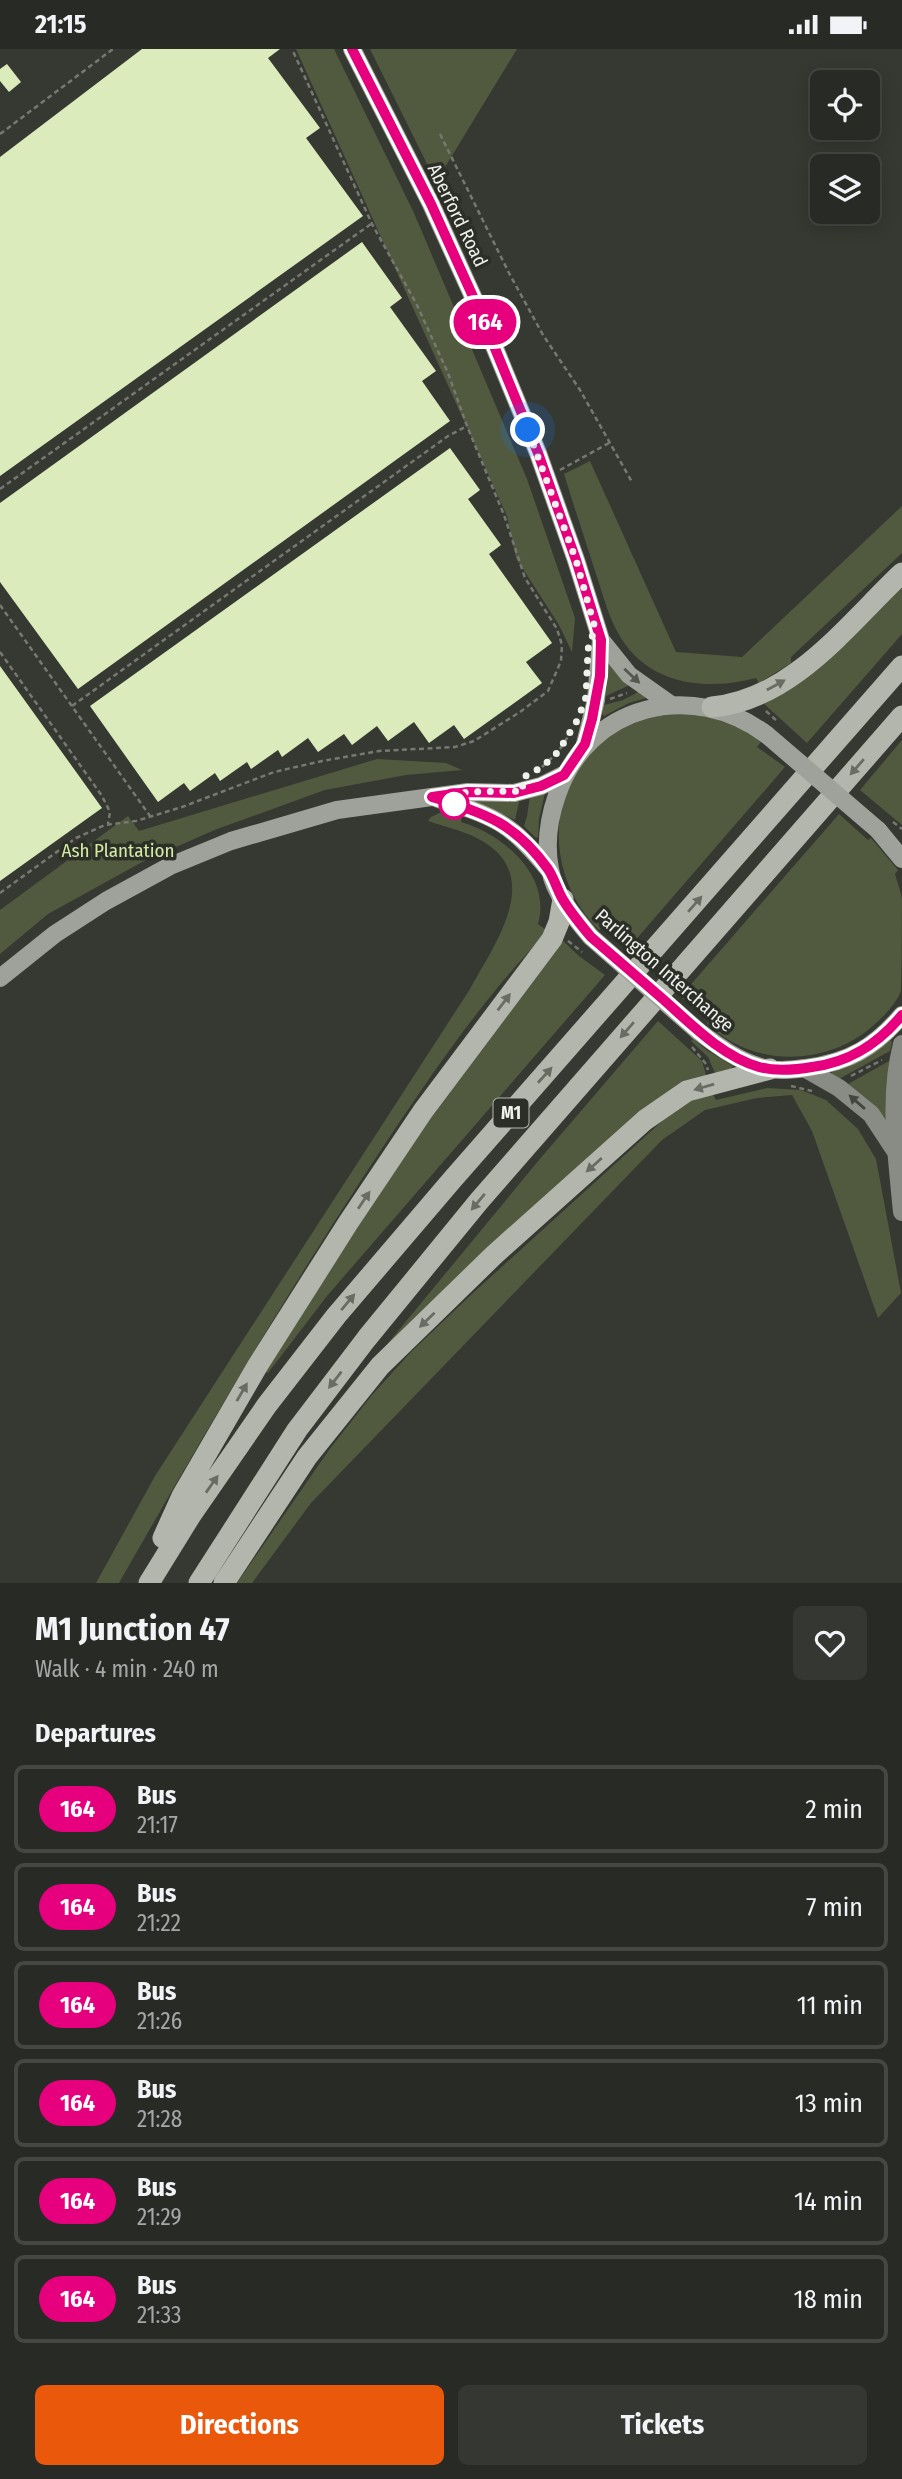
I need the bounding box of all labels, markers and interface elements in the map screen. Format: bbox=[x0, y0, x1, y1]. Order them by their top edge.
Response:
text: 21:15 bbox=[35, 9, 86, 40]
map controls bbox=[810, 70, 880, 224]
button: locate bbox=[810, 70, 880, 140]
button: layers bbox=[810, 154, 880, 224]
street label: Aberford Road bbox=[423, 160, 492, 271]
line badge: 164 bbox=[445, 299, 525, 345]
text: 164 bbox=[467, 308, 503, 336]
your location bbox=[510, 412, 545, 447]
one-way arrow bbox=[623, 668, 641, 684]
one-way arrow bbox=[766, 679, 785, 691]
one-way arrow bbox=[849, 758, 865, 776]
unlabelled marker bbox=[439, 789, 469, 819]
park label: Ash Plantation bbox=[62, 839, 174, 862]
one-way arrow bbox=[687, 895, 702, 912]
street label: Parlington Interchange bbox=[591, 904, 739, 1037]
one-way arrow bbox=[497, 993, 511, 1011]
one-way arrow bbox=[620, 1022, 635, 1039]
one-way arrow bbox=[537, 1066, 553, 1084]
one-way arrow bbox=[693, 1082, 714, 1092]
one-way arrow bbox=[849, 1095, 866, 1110]
road number: M1 bbox=[494, 1099, 528, 1127]
one-way arrow bbox=[586, 1157, 603, 1172]
one-way arrow bbox=[357, 1190, 370, 1210]
one-way arrow bbox=[471, 1194, 486, 1211]
one-way arrow bbox=[340, 1293, 356, 1311]
one-way arrow bbox=[419, 1311, 436, 1328]
one-way arrow bbox=[328, 1370, 343, 1388]
one-way arrow bbox=[236, 1383, 248, 1402]
one-way arrow bbox=[205, 1475, 219, 1493]
button: heart bbox=[793, 1606, 867, 1680]
text: M1 Junction 47 bbox=[35, 1609, 230, 1649]
text: Walk · 4 min · 240 m bbox=[35, 1655, 219, 1683]
text: Departures bbox=[35, 1718, 156, 1749]
text: Bus bbox=[137, 1780, 176, 1811]
text: 2 min bbox=[805, 1794, 863, 1825]
text: 164 bbox=[60, 1795, 95, 1823]
text: 21:17 bbox=[137, 1811, 178, 1839]
text: Bus bbox=[137, 1878, 176, 1909]
text: 7 min bbox=[806, 1892, 863, 1923]
text: 164 bbox=[60, 1893, 95, 1921]
text: 21:22 bbox=[137, 1909, 181, 1937]
text: Bus bbox=[137, 1976, 176, 2007]
text: 11 min bbox=[797, 1990, 863, 2021]
text: 164 bbox=[60, 1991, 95, 2019]
text: 21:26 bbox=[137, 2007, 182, 2035]
text: Bus bbox=[137, 2074, 176, 2105]
text: 13 min bbox=[795, 2088, 863, 2119]
text: 164 bbox=[60, 2089, 95, 2117]
text: 21:28 bbox=[137, 2105, 182, 2133]
text: Bus bbox=[137, 2172, 176, 2203]
text: 14 min bbox=[794, 2186, 863, 2217]
text: 164 bbox=[60, 2187, 95, 2215]
text: 21:29 bbox=[137, 2203, 182, 2231]
text: Bus bbox=[137, 2270, 176, 2301]
text: 18 min bbox=[794, 2284, 863, 2315]
text: 164 bbox=[60, 2285, 95, 2313]
text: 21:33 bbox=[137, 2301, 181, 2329]
button: Directions bbox=[35, 2385, 444, 2465]
button: Tickets bbox=[458, 2385, 867, 2465]

